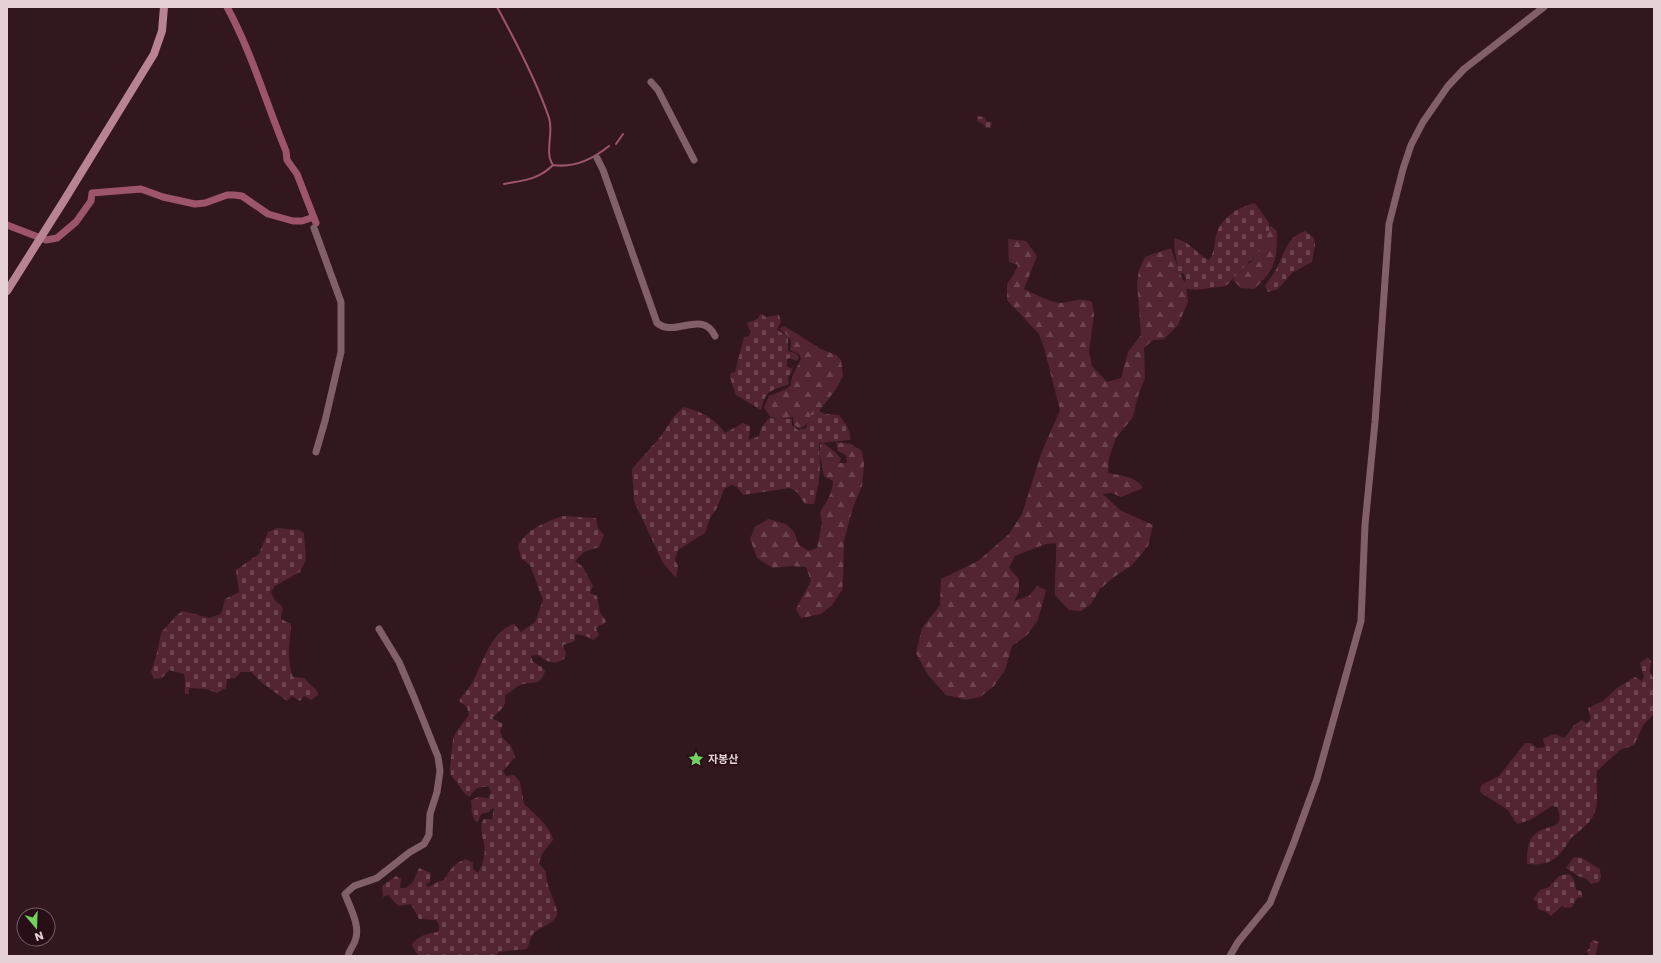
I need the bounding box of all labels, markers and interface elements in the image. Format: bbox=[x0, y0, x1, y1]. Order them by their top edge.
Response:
place icon: 자봉산 bbox=[687, 750, 705, 768]
place label: 자봉산 bbox=[708, 751, 738, 767]
north arrow bbox=[16, 907, 56, 947]
text: N bbox=[33, 928, 46, 945]

